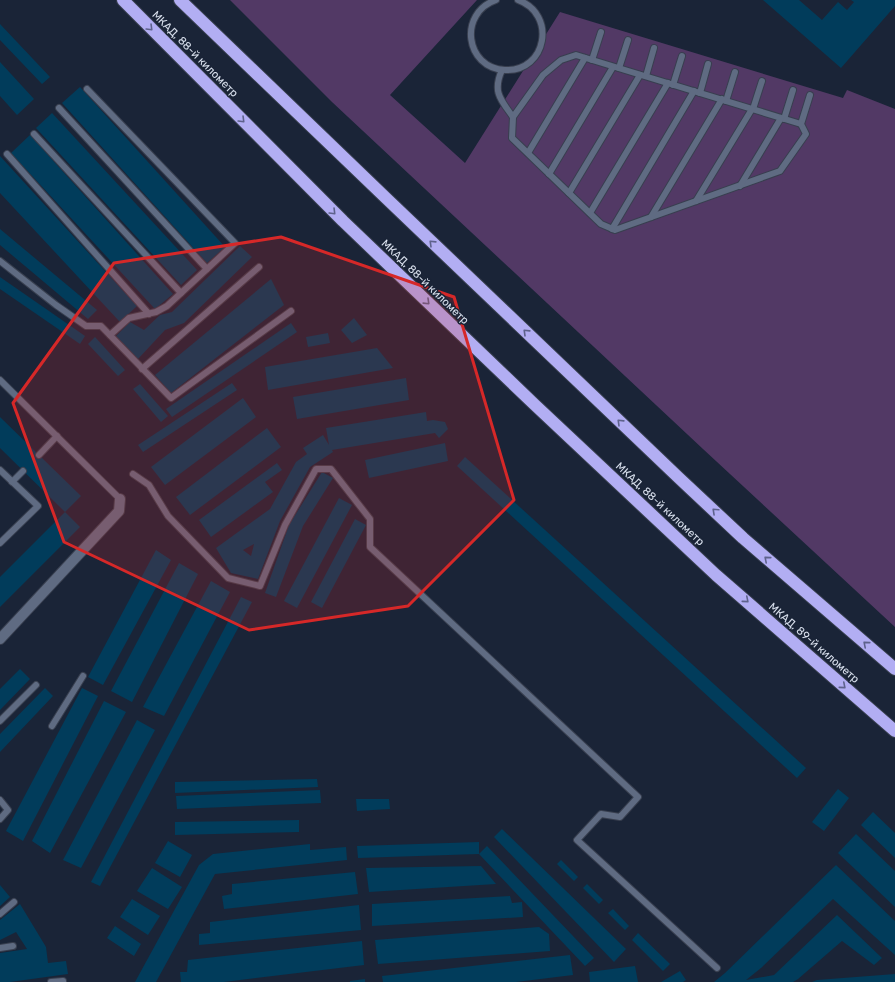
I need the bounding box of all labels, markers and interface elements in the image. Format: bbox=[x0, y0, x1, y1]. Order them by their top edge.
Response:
street label: МКАД, 88-й километр bbox=[149, 8, 241, 100]
one-way arrow bbox=[145, 23, 153, 31]
one-way arrow bbox=[237, 115, 245, 123]
one-way arrow bbox=[329, 207, 336, 215]
street label: МКАД, 88-й километр bbox=[379, 237, 471, 327]
one-way arrow bbox=[429, 240, 437, 247]
one-way arrow bbox=[422, 297, 430, 305]
one-way arrow bbox=[523, 330, 531, 337]
one-way arrow bbox=[617, 419, 625, 427]
street label: МКАД, 88-й километр bbox=[613, 460, 707, 548]
one-way arrow bbox=[712, 509, 720, 516]
one-way arrow bbox=[765, 556, 772, 563]
one-way arrow bbox=[741, 596, 748, 603]
street label: МКАД, 89-й километр bbox=[766, 600, 862, 686]
one-way arrow bbox=[863, 641, 870, 648]
one-way arrow bbox=[839, 681, 846, 688]

